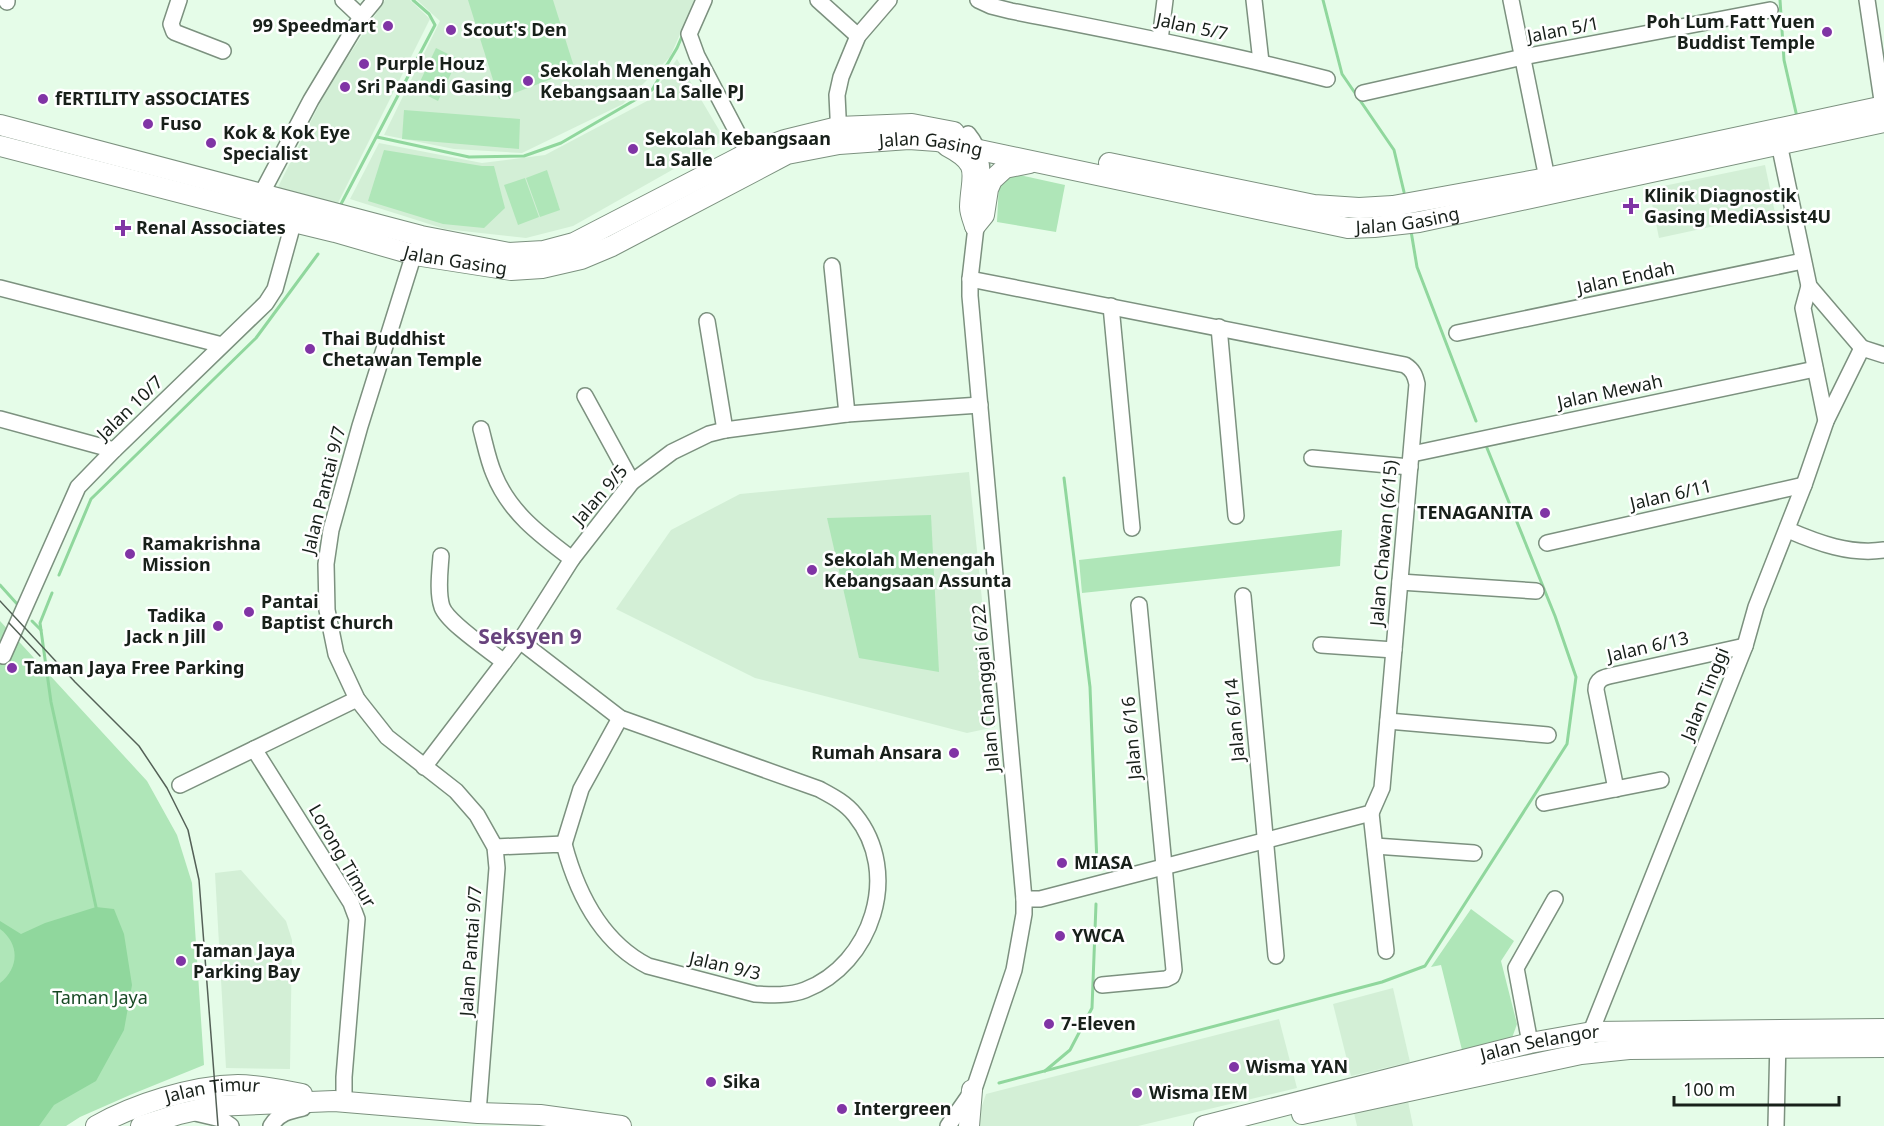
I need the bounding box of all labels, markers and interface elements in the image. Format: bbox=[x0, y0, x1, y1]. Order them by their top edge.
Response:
street label: Jalan 5/7 bbox=[1152, 6, 1230, 45]
place label: Poh Lum Fatt Yuen Buddist Temple bbox=[1646, 9, 1815, 54]
street label: Jalan 5/1 bbox=[1523, 10, 1601, 48]
place label: 99 Speedmart bbox=[252, 13, 376, 37]
place label: Scout's Den bbox=[463, 17, 567, 41]
marker: 99 Speedmart bbox=[381, 19, 395, 33]
marker: Scout's Den bbox=[444, 23, 458, 37]
marker: Poh Lum Fatt Yuen Buddist Temple bbox=[1820, 25, 1834, 39]
place label: Purple Houz bbox=[376, 51, 485, 75]
marker: Purple Houz bbox=[357, 57, 371, 71]
place label: Sekolah Menengah Kebangsaan La Salle PJ bbox=[540, 58, 744, 103]
place label: Sri Paandi Gasing bbox=[357, 74, 512, 98]
marker: Sekolah Menengah Kebangsaan La Salle PJ bbox=[521, 74, 535, 88]
marker: Sri Paandi Gasing bbox=[338, 80, 352, 94]
place label: fERTILITY aSSOCIATES bbox=[55, 86, 250, 110]
marker: fERTILITY aSSOCIATES bbox=[36, 92, 50, 106]
place label: Fuso bbox=[160, 111, 202, 135]
marker: Fuso bbox=[141, 117, 155, 131]
place label: Kok & Kok Eye Specialist bbox=[223, 120, 350, 165]
place label: Sekolah Kebangsaan La Salle bbox=[645, 126, 831, 171]
street label: Jalan Gasing bbox=[876, 126, 985, 161]
marker: Kok & Kok Eye Specialist bbox=[204, 136, 218, 150]
marker: Sekolah Kebangsaan La Salle bbox=[626, 142, 640, 156]
place label: Klinik Diagnostik Gasing MediAssist4U bbox=[1644, 183, 1831, 228]
marker: Klinik Diagnostik Gasing MediAssist4U bbox=[1622, 197, 1640, 215]
street label: Jalan Gasing bbox=[1353, 201, 1461, 239]
place label: Renal Associates bbox=[136, 215, 286, 239]
marker: Renal Associates bbox=[114, 219, 132, 237]
street label: Jalan Gasing bbox=[399, 239, 509, 280]
street label: Jalan Endah bbox=[1573, 255, 1677, 299]
place label: Thai Buddhist Chetawan Temple bbox=[322, 326, 482, 371]
marker: Thai Buddhist Chetawan Temple bbox=[303, 342, 317, 356]
street label: Jalan Mewah bbox=[1553, 368, 1665, 414]
street label: Jalan 10/7 bbox=[90, 370, 168, 446]
street label: Jalan Pantai 9/7 bbox=[295, 423, 351, 558]
street label: Jalan 9/5 bbox=[565, 459, 632, 531]
street label: Jalan Chawan (6/15) bbox=[1364, 459, 1402, 629]
street label: Jalan 6/11 bbox=[1626, 473, 1714, 516]
place label: TENAGANITA bbox=[1417, 500, 1534, 524]
marker: TENAGANITA bbox=[1538, 506, 1552, 520]
place label: Ramakrishna Mission bbox=[142, 531, 261, 576]
marker: Ramakrishna Mission bbox=[123, 547, 137, 561]
place label: Sekolah Menengah Kebangsaan Assunta bbox=[824, 547, 1011, 592]
marker: Sekolah Menengah Kebangsaan Assunta bbox=[805, 563, 819, 577]
place label: Pantai Baptist Church bbox=[261, 589, 393, 634]
place label: Tadika Jack n Jill bbox=[124, 603, 206, 648]
street label: Jalan Changgai 6/22 bbox=[966, 603, 1004, 775]
marker: Pantai Baptist Church bbox=[242, 605, 256, 619]
marker: Tadika Jack n Jill bbox=[211, 619, 225, 633]
district label: Seksyen 9 bbox=[478, 622, 582, 650]
street label: Jalan 6/13 bbox=[1603, 625, 1691, 668]
street label: Jalan Tinggi bbox=[1674, 644, 1734, 745]
place label: Taman Jaya Free Parking bbox=[24, 655, 244, 679]
marker: Taman Jaya Free Parking bbox=[5, 661, 19, 675]
street label: Jalan 6/14 bbox=[1218, 678, 1250, 765]
street label: Jalan 6/16 bbox=[1115, 696, 1147, 783]
place label: Rumah Ansara bbox=[811, 740, 942, 764]
marker: Rumah Ansara bbox=[947, 746, 961, 760]
street label: Lorong Timur bbox=[304, 800, 382, 912]
place label: MIASA bbox=[1074, 850, 1133, 874]
marker: MIASA bbox=[1055, 856, 1069, 870]
street label: Jalan Pantai 9/7 bbox=[453, 885, 487, 1019]
place label: YWCA bbox=[1072, 923, 1125, 947]
marker: YWCA bbox=[1053, 929, 1067, 943]
place label: Taman Jaya Parking Bay bbox=[193, 938, 301, 983]
street label: Jalan 9/3 bbox=[685, 945, 763, 985]
marker: Taman Jaya Parking Bay bbox=[174, 954, 188, 968]
park label: Taman Jaya bbox=[52, 985, 148, 1009]
place label: 7-Eleven bbox=[1061, 1011, 1136, 1035]
marker: 7-Eleven bbox=[1042, 1017, 1056, 1031]
street label: Jalan Selangor bbox=[1476, 1019, 1600, 1067]
place label: Wisma YAN bbox=[1246, 1054, 1348, 1078]
marker: Wisma YAN bbox=[1227, 1060, 1241, 1074]
place label: Sika bbox=[723, 1069, 760, 1093]
scale bar bbox=[1674, 1069, 1839, 1107]
street label: Jalan Timur bbox=[160, 1072, 262, 1108]
marker: Sika bbox=[704, 1075, 718, 1089]
text: 100 m bbox=[1683, 1077, 1735, 1101]
place label: Wisma IEM bbox=[1149, 1080, 1248, 1104]
marker: Wisma IEM bbox=[1130, 1086, 1144, 1100]
place label: Intergreen bbox=[854, 1096, 951, 1120]
marker: Intergreen bbox=[835, 1102, 849, 1116]

